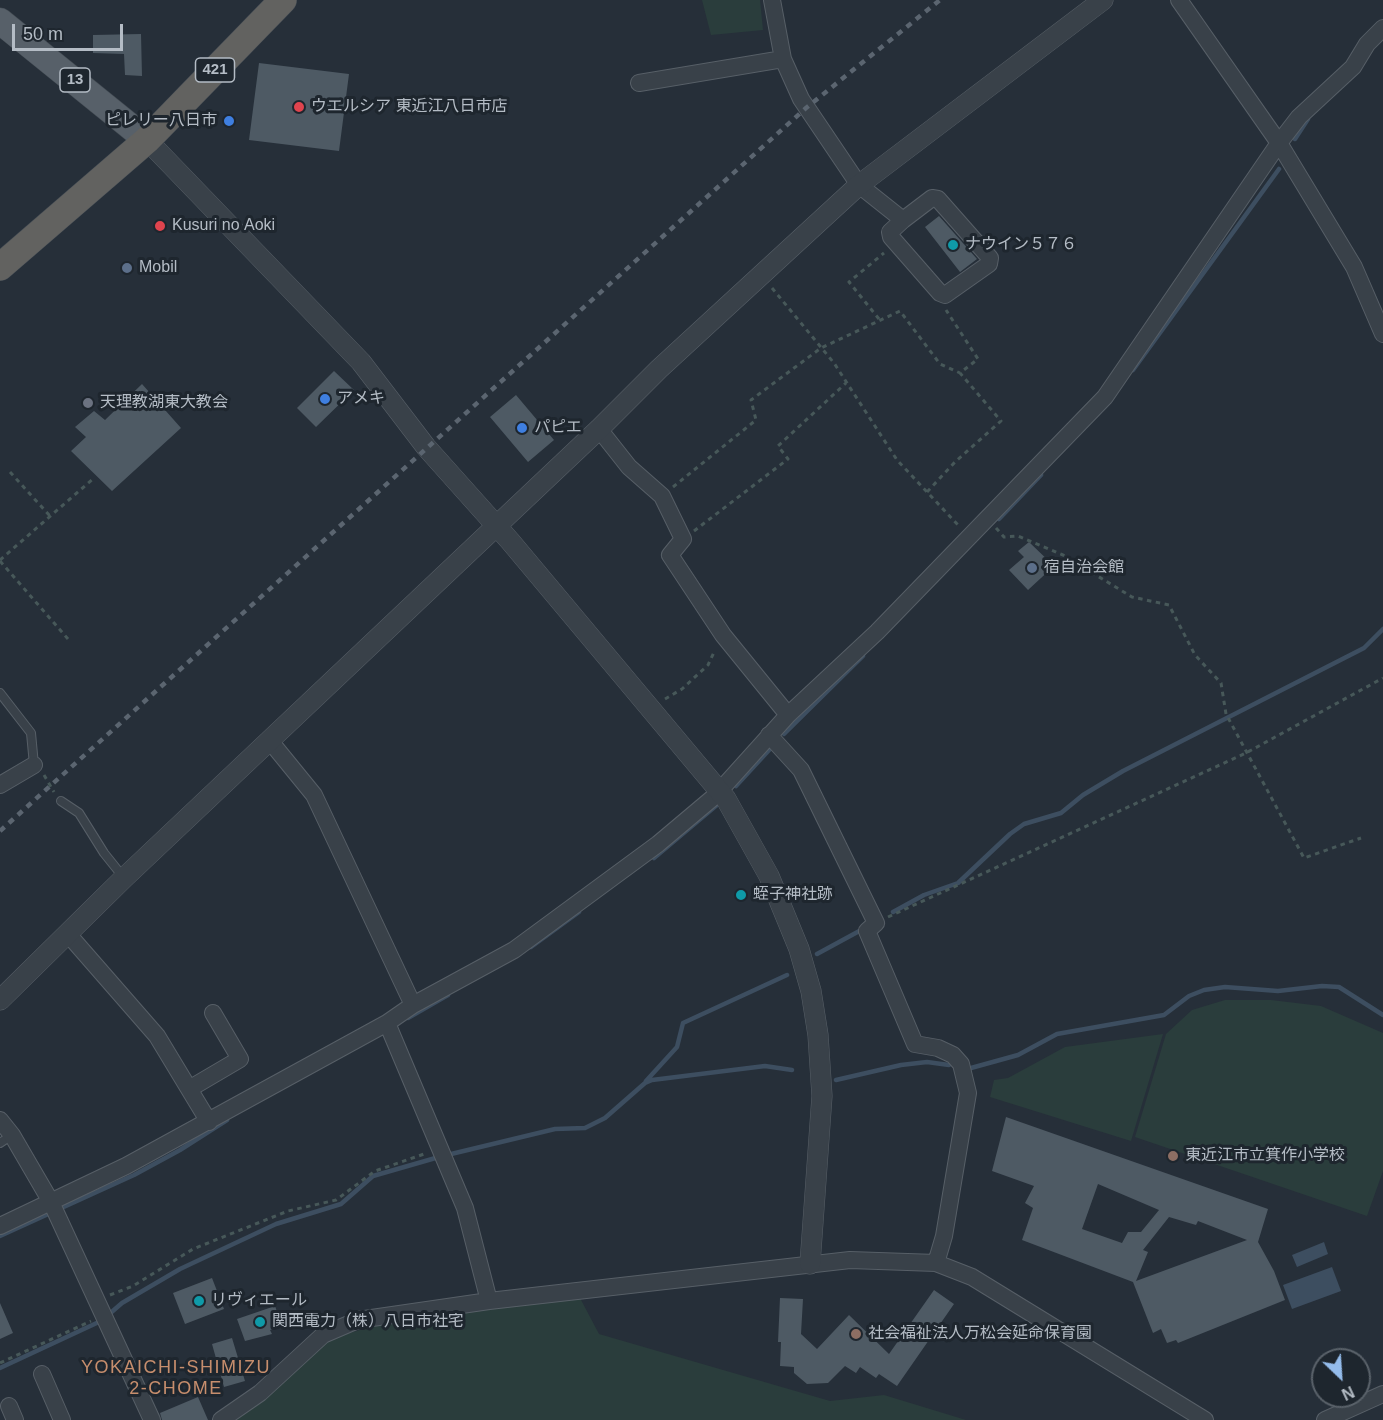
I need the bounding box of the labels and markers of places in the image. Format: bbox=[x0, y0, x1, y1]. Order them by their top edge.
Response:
place label: ウエルシア 東近江八日市店 bbox=[311, 97, 507, 117]
marker: ウエルシア 東近江八日市店 bbox=[292, 100, 306, 114]
place label: ピレリー八日市 bbox=[105, 111, 217, 131]
marker: ピレリー八日市 bbox=[222, 114, 236, 128]
place label: Kusuri no Aoki bbox=[172, 216, 275, 236]
marker: Kusuri no Aoki bbox=[153, 219, 167, 233]
place label: ナウイン５７６ bbox=[965, 235, 1077, 255]
marker: ナウイン５７６ bbox=[946, 238, 960, 252]
place label: Mobil bbox=[139, 258, 177, 278]
marker: Mobil bbox=[120, 261, 134, 275]
place label: アメキ bbox=[337, 389, 385, 409]
marker: アメキ bbox=[318, 392, 332, 406]
place label: 天理教湖東大教会 bbox=[100, 393, 228, 413]
marker: 天理教湖東大教会 bbox=[81, 396, 95, 410]
place label: パピエ bbox=[534, 418, 582, 438]
marker: パピエ bbox=[515, 421, 529, 435]
place label: 宿自治会館 bbox=[1044, 558, 1124, 578]
marker: 宿自治会館 bbox=[1025, 561, 1039, 575]
place label: 蛭子神社跡 bbox=[753, 885, 833, 905]
marker: 蛭子神社跡 bbox=[734, 888, 748, 902]
place label: 東近江市立箕作小学校 bbox=[1185, 1146, 1345, 1166]
marker: 東近江市立箕作小学校 bbox=[1166, 1149, 1180, 1163]
place label: リヴィエール bbox=[211, 1291, 307, 1311]
marker: リヴィエール bbox=[192, 1294, 206, 1308]
place label: 関西電力（株）八日市社宅 bbox=[272, 1312, 464, 1332]
marker: 関西電力（株）八日市社宅 bbox=[253, 1315, 267, 1329]
place label: 社会福祉法人万松会延命保育園 bbox=[868, 1324, 1092, 1344]
marker: 社会福祉法人万松会延命保育園 bbox=[849, 1327, 863, 1341]

